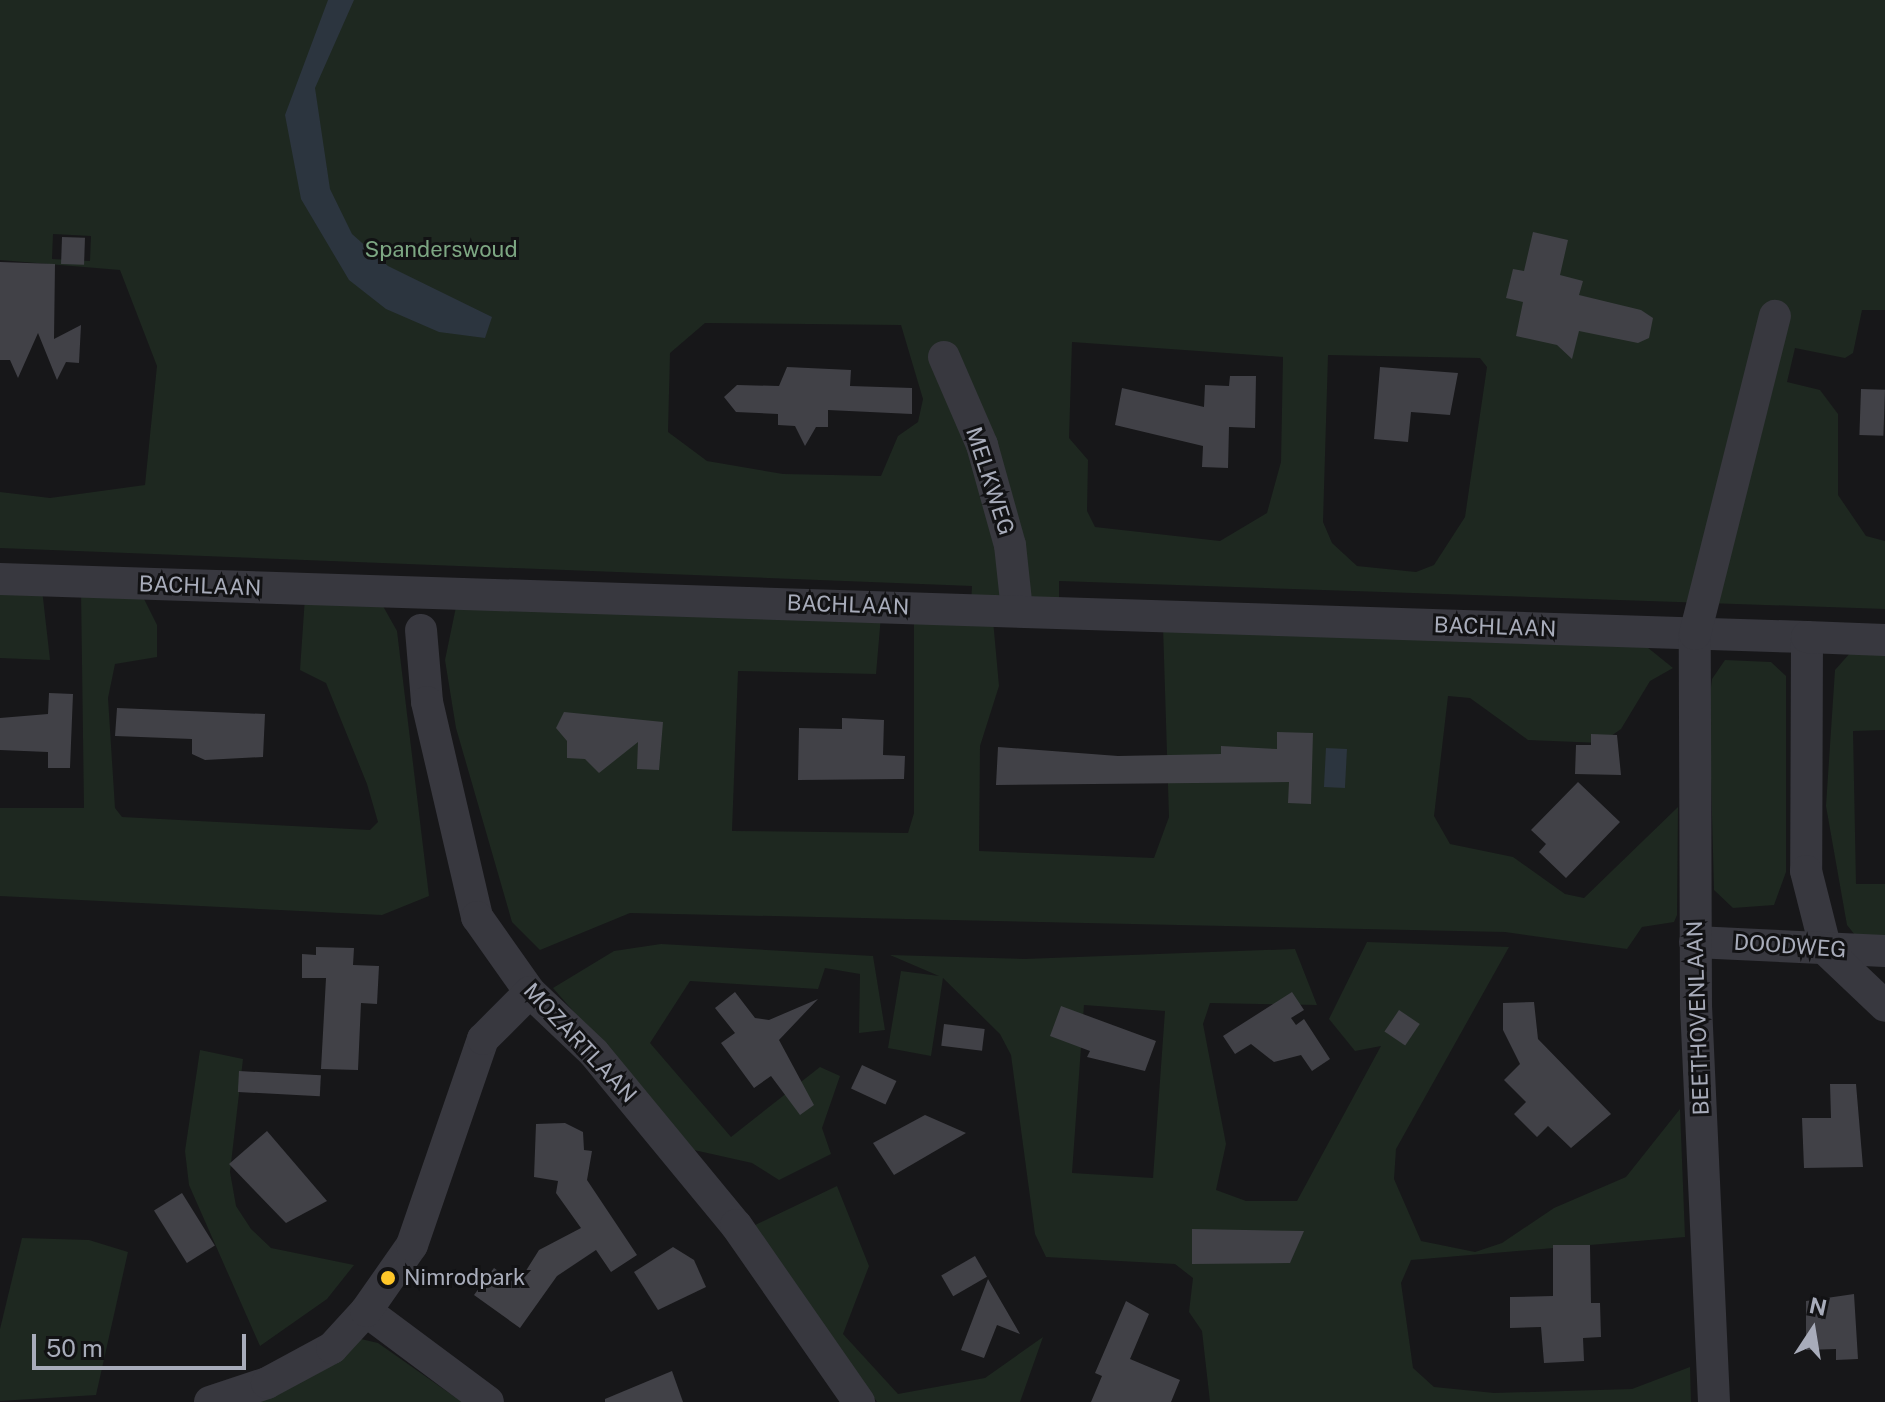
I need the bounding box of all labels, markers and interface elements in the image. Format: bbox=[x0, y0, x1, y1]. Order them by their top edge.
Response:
park label: Spanderswoud bbox=[364, 237, 518, 263]
street label: MELKWEG bbox=[960, 424, 1020, 538]
street label: BACHLAAN bbox=[138, 571, 262, 601]
street label: BACHLAAN bbox=[786, 590, 910, 620]
street label: BACHLAAN bbox=[1433, 612, 1557, 642]
street label: BEETHOVENLAAN bbox=[1681, 920, 1715, 1116]
street label: DOODWEG bbox=[1733, 929, 1847, 963]
street label: MOZARTLAAN bbox=[518, 978, 642, 1108]
place label: Nimrodpark bbox=[404, 1265, 525, 1291]
marker: Nimrodpark bbox=[379, 1269, 397, 1287]
north arrow bbox=[1773, 1290, 1853, 1370]
text: N bbox=[1807, 1292, 1829, 1321]
scale bar bbox=[36, 1318, 250, 1368]
text: 50 m bbox=[46, 1334, 103, 1362]

